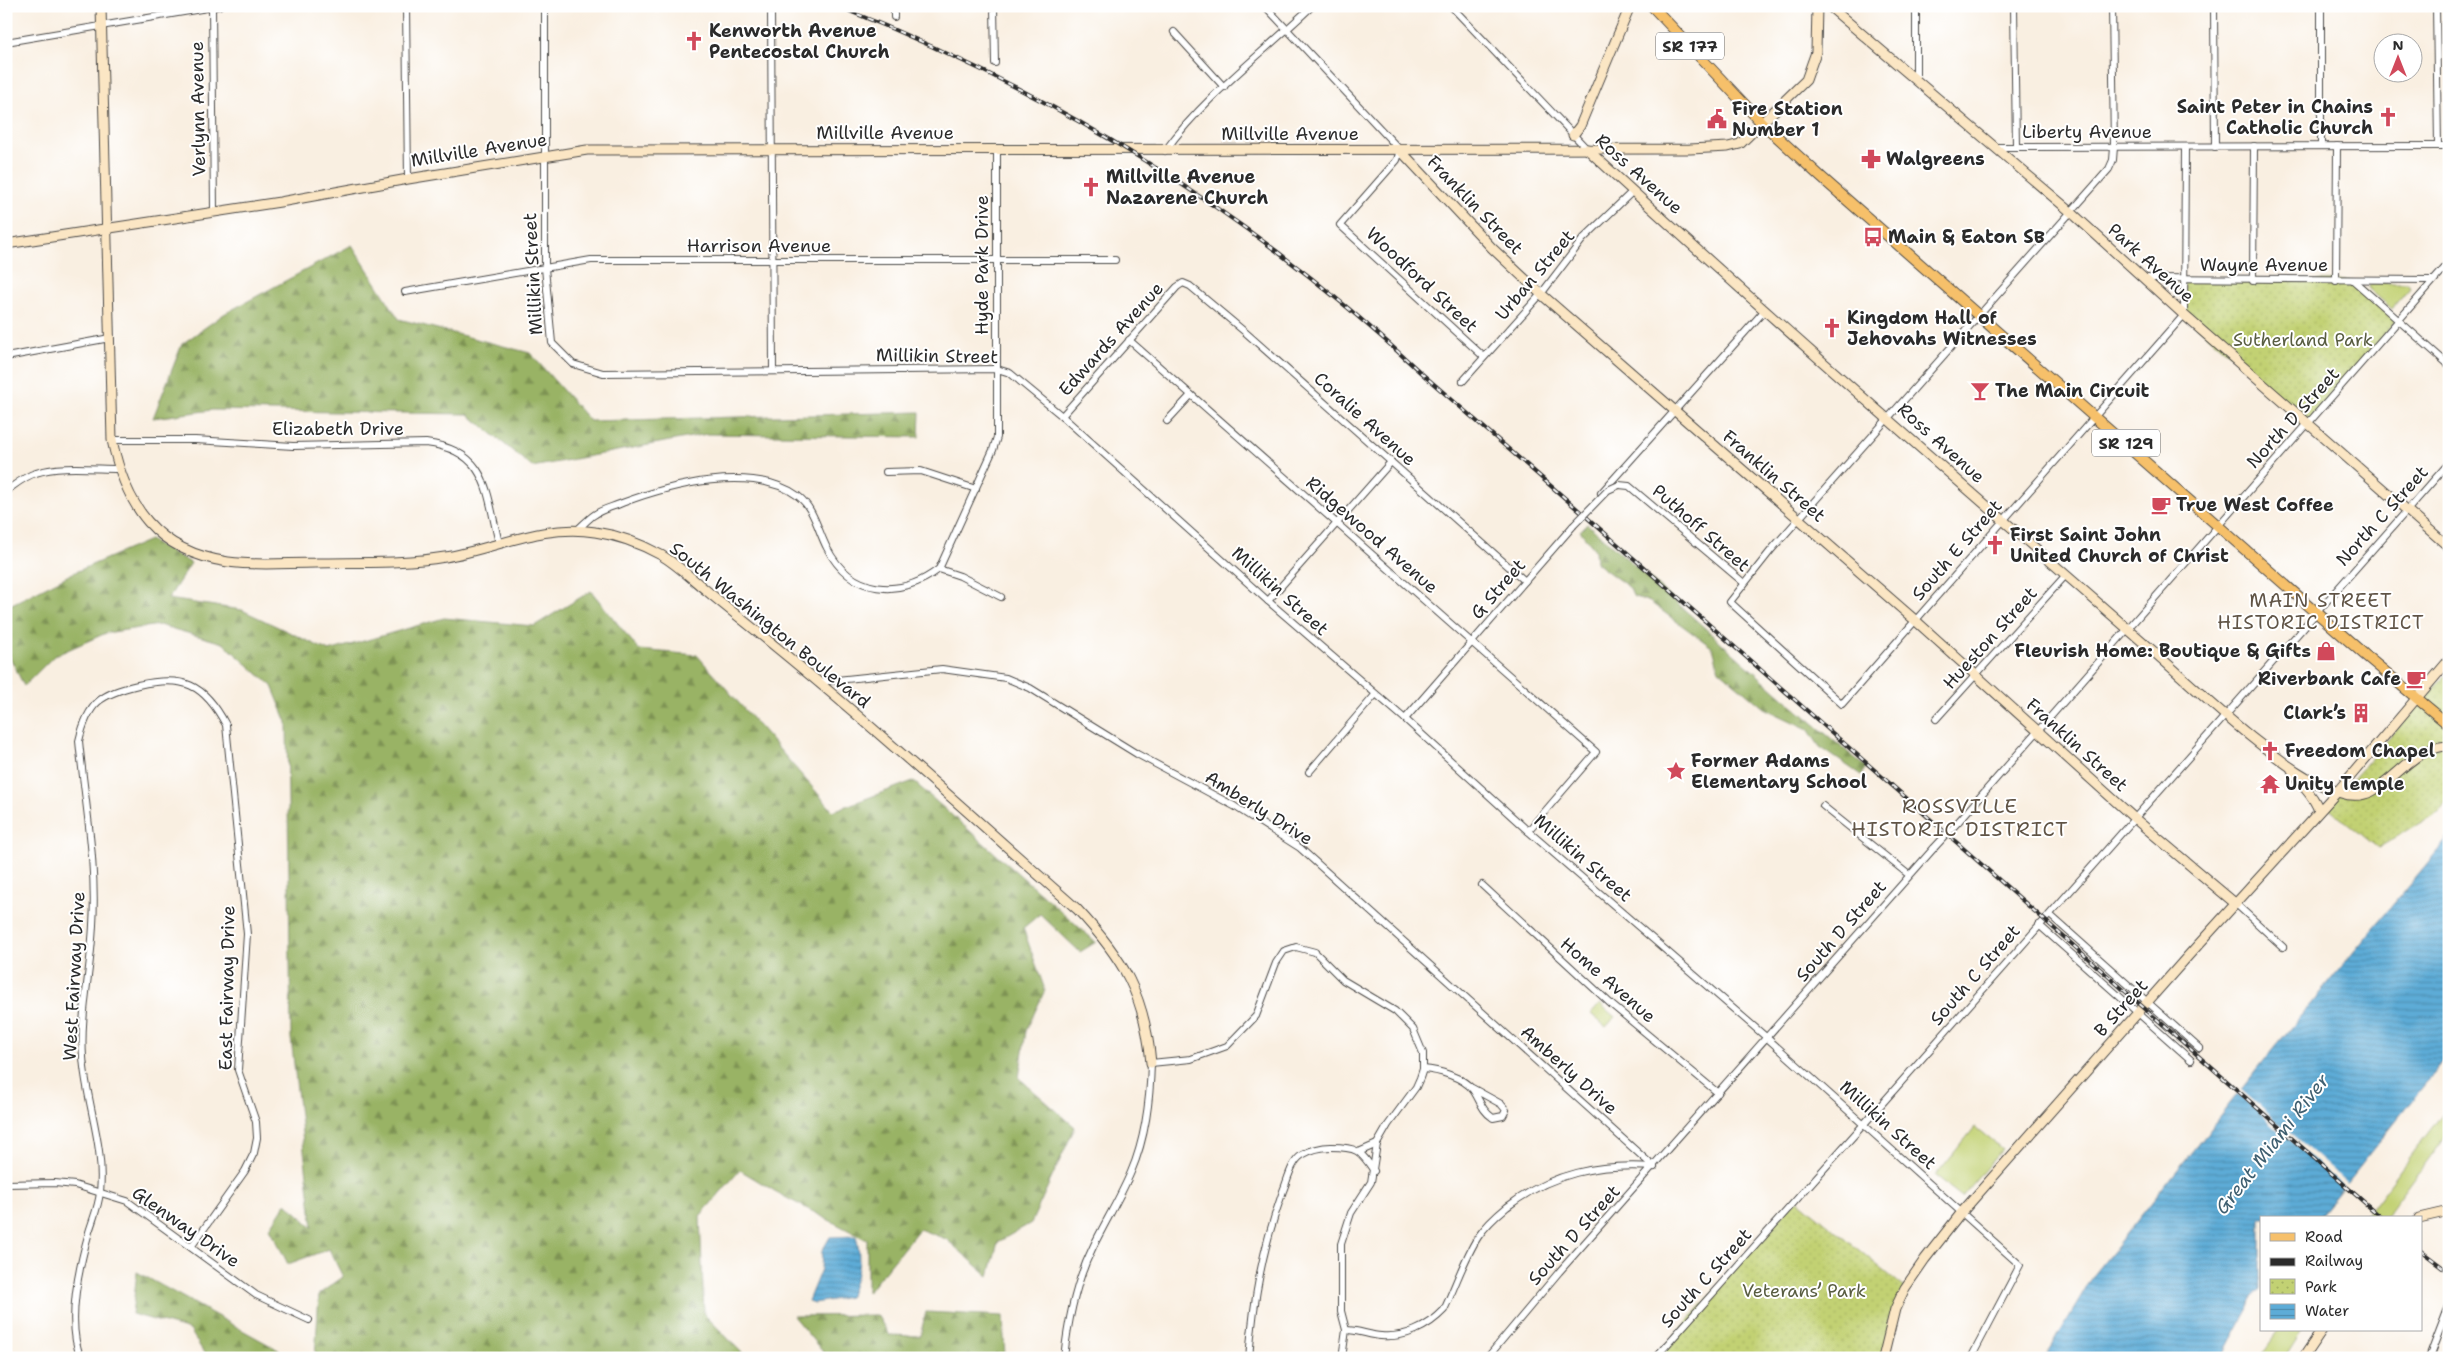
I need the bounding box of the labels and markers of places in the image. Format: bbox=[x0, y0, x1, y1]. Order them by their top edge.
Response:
place label: Kenworth Avenue Pentecostal Church bbox=[709, 19, 890, 64]
church icon: Kenworth Avenue Pentecostal Church bbox=[683, 30, 705, 52]
place label: Saint Peter in Chains Catholic Church bbox=[2177, 95, 2373, 140]
place label: Fire Station Number 1 bbox=[1732, 97, 1843, 142]
church icon: Saint Peter in Chains Catholic Church bbox=[2377, 106, 2399, 128]
public building icon: Fire Station Number 1 bbox=[1706, 108, 1728, 130]
place label: Walgreens bbox=[1886, 147, 1985, 171]
pharmacy icon: Walgreens bbox=[1860, 148, 1882, 170]
place label: Millville Avenue Nazarene Church bbox=[1106, 165, 1268, 210]
church icon: Millville Avenue Nazarene Church bbox=[1080, 176, 1102, 198]
place label: Main & Eaton SB bbox=[1888, 225, 2045, 249]
bus stop icon: Main & Eaton SB bbox=[1862, 226, 1884, 248]
place label: Kingdom Hall of Jehovahs Witnesses bbox=[1847, 306, 2037, 351]
church icon: Kingdom Hall of Jehovahs Witnesses bbox=[1821, 317, 1843, 339]
place label: The Main Circuit bbox=[1995, 379, 2150, 403]
bar icon: The Main Circuit bbox=[1969, 380, 1991, 402]
place label: True West Coffee bbox=[2176, 493, 2334, 517]
cafe icon: True West Coffee bbox=[2150, 494, 2172, 516]
place label: First Saint John United Church of Christ bbox=[2010, 523, 2229, 568]
church icon: First Saint John United Church of Christ bbox=[1984, 534, 2006, 556]
place label: Fleurish Home: Boutique & Gifts bbox=[2015, 639, 2311, 663]
shop icon: Fleurish Home: Boutique & Gifts bbox=[2315, 640, 2337, 662]
place label: Riverbank Cafe bbox=[2258, 667, 2401, 691]
cafe icon: Riverbank Cafe bbox=[2405, 668, 2427, 690]
place label: Clark’s bbox=[2283, 701, 2346, 725]
building icon: Clark’s bbox=[2350, 702, 2372, 724]
place label: Freedom Chapel bbox=[2285, 739, 2435, 763]
church icon: Freedom Chapel bbox=[2259, 740, 2281, 762]
place label: Former Adams Elementary School bbox=[1691, 749, 1867, 794]
place icon: Former Adams Elementary School bbox=[1665, 760, 1687, 782]
place label: Unity Temple bbox=[2285, 772, 2405, 796]
temple icon: Unity Temple bbox=[2259, 773, 2281, 795]

